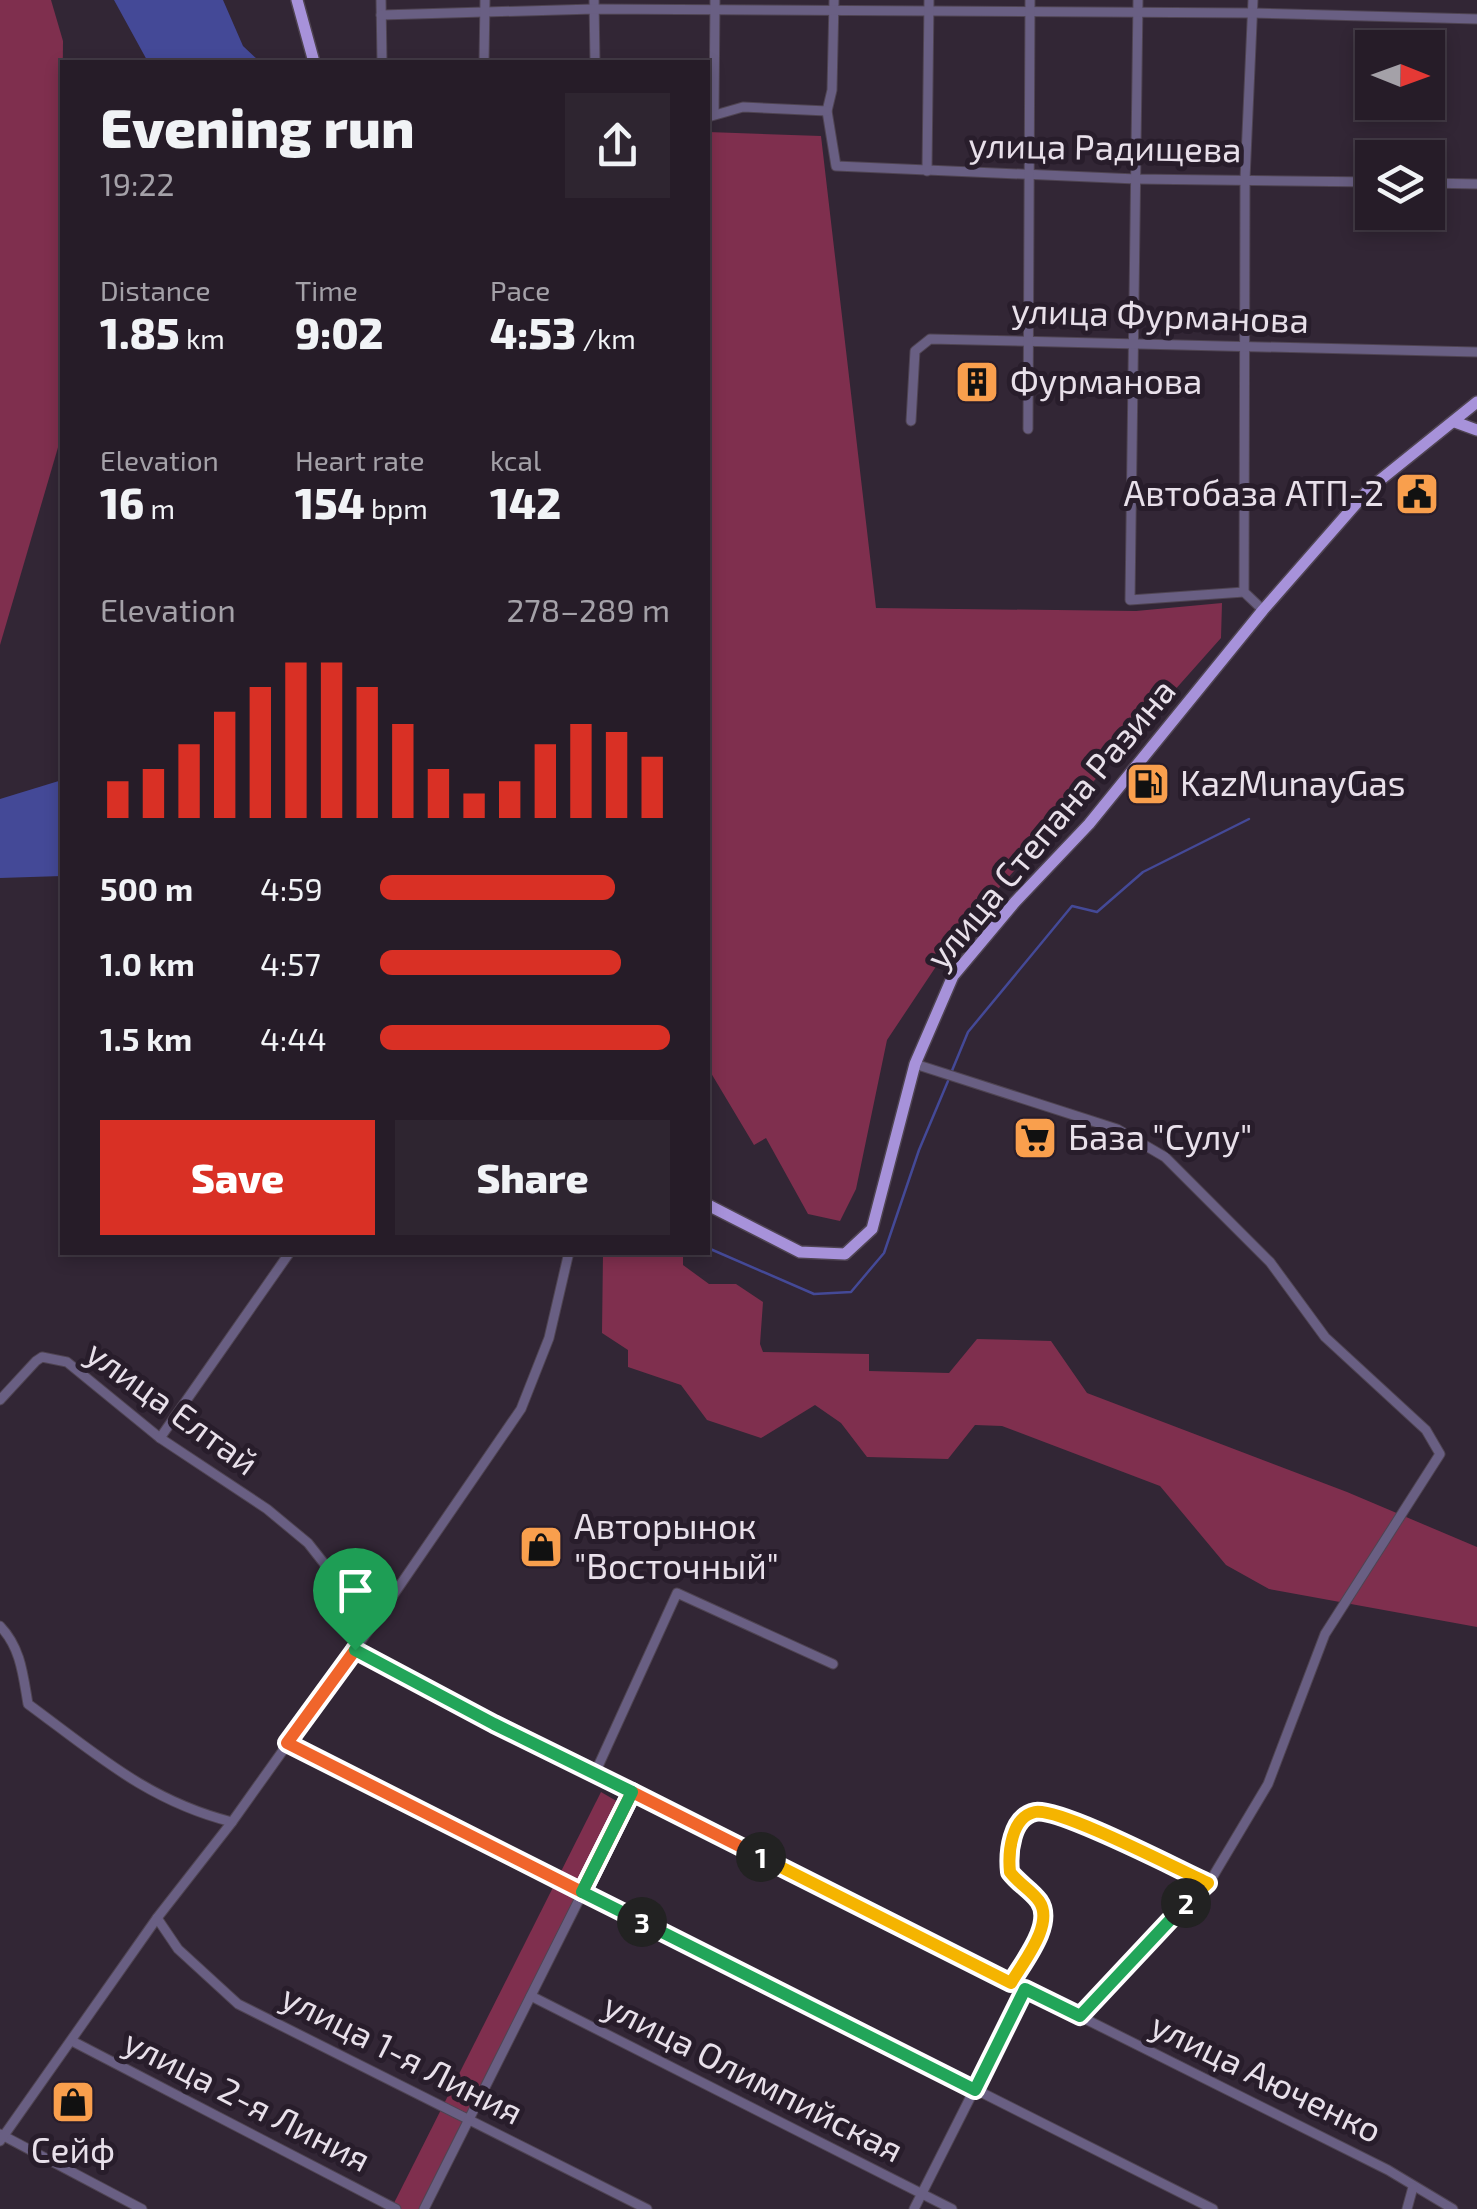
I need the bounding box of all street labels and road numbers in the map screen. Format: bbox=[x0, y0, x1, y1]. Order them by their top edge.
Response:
street label: улица Радищева bbox=[968, 123, 1242, 170]
street label: улица Фурманова bbox=[1010, 288, 1310, 341]
street label: улица Степана Разина bbox=[916, 669, 1184, 977]
street label: улица Елтай bbox=[79, 1330, 267, 1484]
street label: улица 1-я Линия bbox=[275, 1974, 531, 2133]
street label: улица Олимпийская bbox=[597, 1982, 911, 2171]
street label: улица Аюченко bbox=[1144, 2002, 1389, 2151]
street label: улица 2-я Линия bbox=[117, 2019, 378, 2180]

